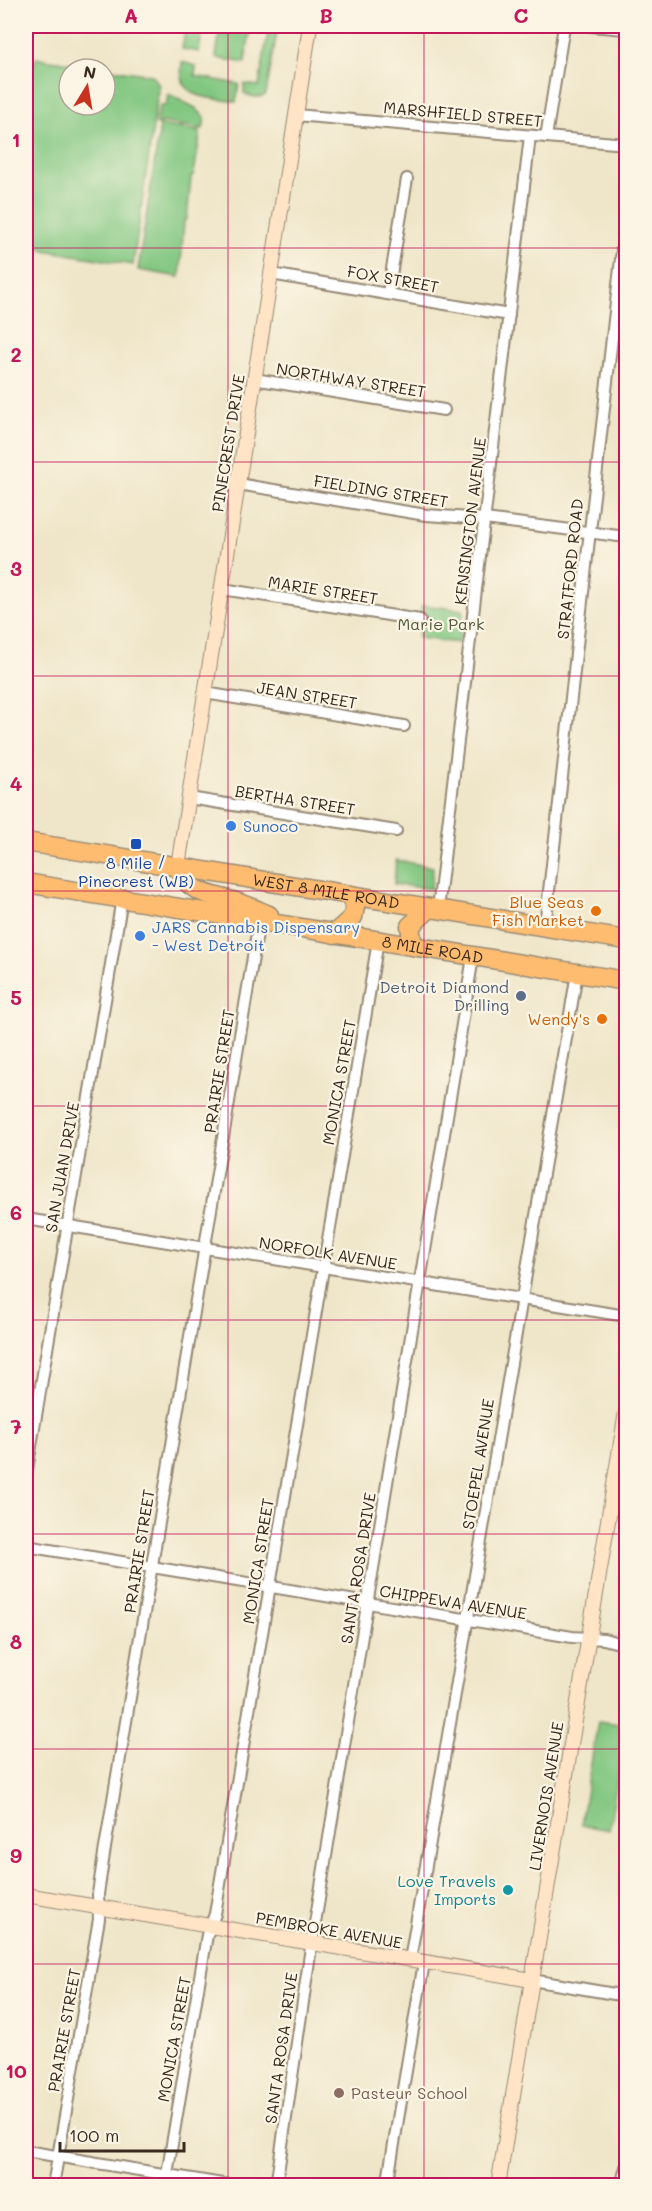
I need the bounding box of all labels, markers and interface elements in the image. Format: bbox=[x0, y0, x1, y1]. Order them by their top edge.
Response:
text: A bbox=[124, 2, 138, 28]
text: B bbox=[319, 2, 333, 28]
text: C bbox=[514, 2, 529, 28]
north arrow bbox=[57, 57, 117, 117]
text: N bbox=[82, 60, 98, 83]
street label: MARSHFIELD STREET bbox=[383, 96, 544, 131]
text: 1 bbox=[12, 126, 20, 152]
street label: FOX STREET bbox=[346, 260, 441, 297]
text: 2 bbox=[10, 341, 22, 367]
street label: NORTHWAY STREET bbox=[275, 357, 427, 402]
street label: PINECREST DRIVE bbox=[206, 372, 249, 513]
street label: KENSINGTON AVENUE bbox=[449, 436, 490, 606]
street label: FIELDING STREET bbox=[312, 470, 450, 512]
street label: STRATFORD ROAD bbox=[552, 498, 587, 640]
text: 3 bbox=[10, 555, 22, 581]
street label: MARIE STREET bbox=[267, 570, 380, 609]
park label: Marie Park bbox=[398, 613, 484, 634]
street label: JEAN STREET bbox=[255, 676, 359, 713]
text: 4 bbox=[10, 770, 23, 796]
street label: BERTHA STREET bbox=[234, 780, 357, 819]
place label: Sunoco bbox=[243, 815, 298, 836]
marker: Sunoco bbox=[224, 819, 238, 833]
marker: 8 Mile / Pinecrest (WB) bbox=[129, 837, 143, 851]
place label: 8 Mile / Pinecrest (WB) bbox=[78, 852, 194, 891]
street label: WEST 8 MILE ROAD bbox=[251, 868, 401, 913]
place label: Blue Seas Fish Market bbox=[492, 891, 584, 930]
marker: Blue Seas Fish Market bbox=[589, 904, 603, 918]
place label: JARS Cannabis Dispensary - West Detroit bbox=[152, 916, 360, 955]
marker: JARS Cannabis Dispensary - West Detroit bbox=[133, 929, 147, 943]
street label: 8 MILE ROAD bbox=[380, 930, 485, 968]
place label: Detroit Diamond Drilling bbox=[379, 976, 509, 1015]
text: 5 bbox=[10, 984, 22, 1010]
marker: Detroit Diamond Drilling bbox=[514, 989, 528, 1003]
street label: PRAIRIE STREET bbox=[198, 1007, 239, 1134]
place label: Wendy's bbox=[527, 1008, 590, 1029]
marker: Wendy's bbox=[595, 1012, 609, 1026]
street label: MONICA STREET bbox=[317, 1017, 360, 1146]
street label: SAN JUAN DRIVE bbox=[40, 1100, 83, 1234]
text: 6 bbox=[10, 1199, 22, 1225]
street label: NORFOLK AVENUE bbox=[258, 1231, 399, 1274]
street label: STOEPEL AVENUE bbox=[457, 1397, 498, 1531]
text: 7 bbox=[10, 1413, 22, 1439]
street label: PRAIRIE STREET bbox=[118, 1487, 159, 1614]
street label: SANTA ROSA DRIVE bbox=[335, 1491, 380, 1645]
street label: MONICA STREET bbox=[237, 1496, 278, 1625]
street label: CHIPPEWA AVENUE bbox=[378, 1580, 528, 1623]
text: 8 bbox=[10, 1628, 22, 1654]
street label: LIVERNOIS AVENUE bbox=[523, 1720, 568, 1872]
text: 9 bbox=[10, 1842, 22, 1868]
place label: Love Travels Imports bbox=[398, 1870, 496, 1909]
marker: Love Travels Imports bbox=[501, 1883, 515, 1897]
street label: PEMBROKE AVENUE bbox=[254, 1906, 404, 1953]
street label: PRAIRIE STREET bbox=[42, 1966, 85, 2093]
street label: SANTA ROSA DRIVE bbox=[259, 1971, 302, 2125]
street label: MONICA STREET bbox=[152, 1974, 195, 2103]
text: 10 bbox=[5, 2057, 27, 2083]
place label: Pasteur School bbox=[351, 2082, 468, 2103]
marker: Pasteur School bbox=[332, 2086, 346, 2100]
scale bar bbox=[60, 2115, 184, 2153]
text: 100 m bbox=[69, 2123, 119, 2147]

